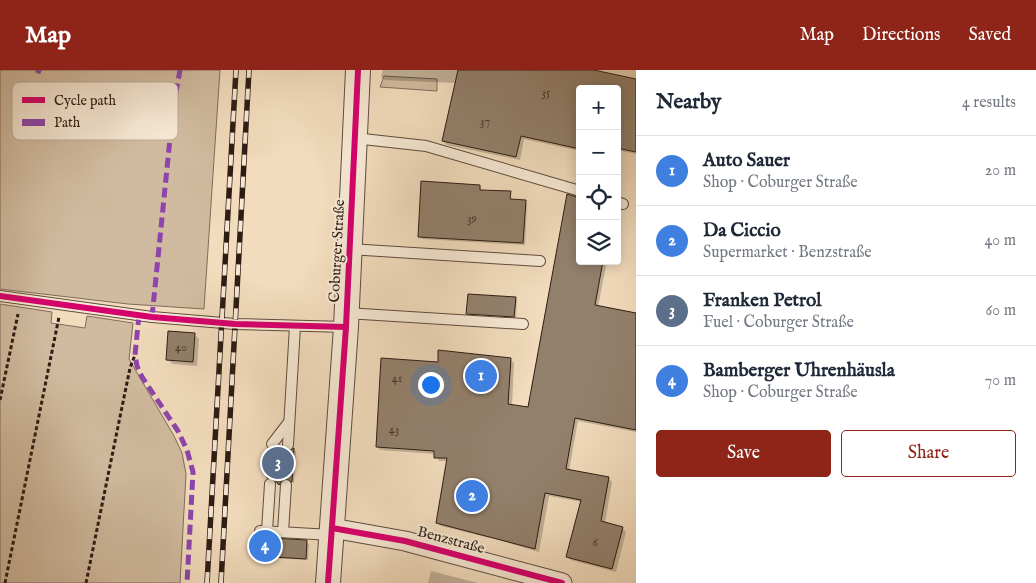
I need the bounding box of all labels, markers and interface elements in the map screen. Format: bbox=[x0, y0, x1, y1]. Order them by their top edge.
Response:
text: Map bbox=[25, 20, 71, 51]
text: Map bbox=[800, 24, 834, 47]
text: Directions bbox=[862, 24, 940, 47]
text: Saved bbox=[968, 24, 1011, 47]
legend bbox=[12, 82, 178, 140]
house number: 35 bbox=[542, 85, 551, 100]
map controls bbox=[576, 85, 621, 265]
button: + bbox=[576, 85, 621, 130]
text: Nearby bbox=[656, 89, 721, 116]
text: Cycle path bbox=[54, 92, 116, 110]
text: 4 results bbox=[962, 93, 1016, 113]
text: Path bbox=[54, 114, 81, 132]
house number: 37 bbox=[480, 114, 490, 129]
button: − bbox=[576, 130, 621, 175]
text: Auto Sauer bbox=[703, 149, 790, 173]
text: 1 bbox=[669, 161, 675, 181]
text: 20 m bbox=[985, 161, 1016, 181]
text: Shop · Coburger Straße bbox=[703, 173, 858, 193]
button: locate bbox=[576, 175, 621, 220]
street label: Coburger Straße bbox=[325, 199, 349, 303]
house number: 39 bbox=[467, 211, 477, 226]
text: Da Ciccio bbox=[703, 219, 781, 243]
button: layers bbox=[576, 220, 621, 265]
text: 2 bbox=[668, 231, 676, 251]
text: 40 m bbox=[984, 231, 1016, 251]
text: Supermarket · Benzstraße bbox=[703, 243, 872, 263]
text: Franken Petrol bbox=[703, 289, 821, 313]
text: 3 bbox=[669, 301, 675, 321]
text: 60 m bbox=[986, 301, 1016, 321]
text: Fuel · Coburger Straße bbox=[703, 313, 854, 333]
house number: 40 bbox=[175, 340, 187, 355]
pin: 1 bbox=[465, 357, 497, 395]
text: Bamberger Uhrenhäusla bbox=[703, 359, 895, 383]
house number: 41 bbox=[392, 371, 402, 386]
text: 4 bbox=[668, 371, 676, 391]
text: 70 m bbox=[985, 371, 1016, 391]
your location bbox=[418, 372, 444, 398]
text: Shop · Coburger Straße bbox=[703, 383, 858, 403]
house number: 43 bbox=[389, 422, 399, 437]
button: Save bbox=[656, 430, 831, 477]
button: Share bbox=[841, 430, 1016, 477]
pin: 3 bbox=[262, 444, 294, 482]
pin: 2 bbox=[456, 477, 488, 515]
street label: Benzstraße bbox=[415, 522, 487, 558]
pin: 4 bbox=[249, 527, 281, 565]
house number: 6 bbox=[592, 535, 598, 550]

